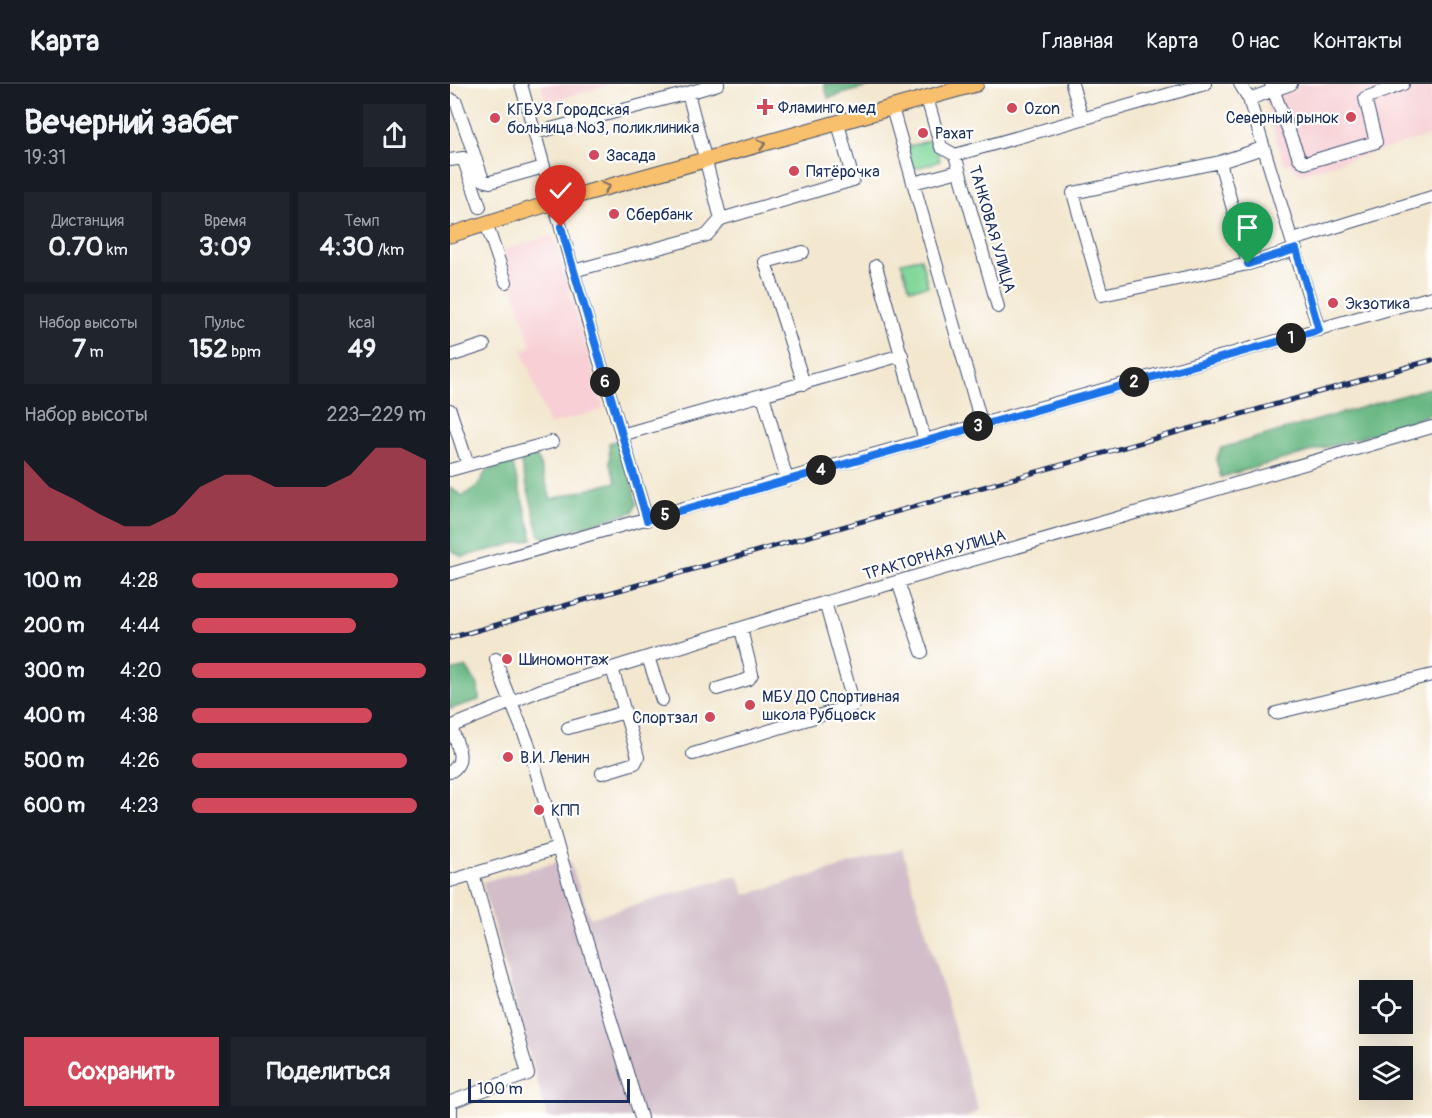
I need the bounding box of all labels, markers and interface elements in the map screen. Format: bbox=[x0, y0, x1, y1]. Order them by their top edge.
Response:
text: Карта bbox=[30, 24, 99, 59]
text: Главная bbox=[1042, 28, 1113, 55]
text: Карта bbox=[1146, 28, 1198, 55]
text: О нас bbox=[1231, 28, 1280, 55]
text: Контакты bbox=[1313, 28, 1402, 55]
marker: Фламинго мед bbox=[756, 98, 774, 116]
place label: Фламинго мед bbox=[778, 98, 876, 118]
place label: Ozon bbox=[1024, 99, 1060, 119]
place label: КГБУЗ Городская больница №3, поликлиника bbox=[507, 100, 699, 138]
marker: Ozon bbox=[1005, 101, 1019, 115]
text: Вечерний забег bbox=[24, 102, 238, 143]
button: share bbox=[363, 104, 426, 167]
place label: Северный рынок bbox=[1226, 108, 1339, 128]
marker: Северный рынок bbox=[1344, 110, 1358, 124]
marker: КГБУЗ Городская больница №3, поликлиника bbox=[488, 111, 502, 125]
place label: Рахат bbox=[935, 124, 974, 144]
marker: Рахат bbox=[916, 126, 930, 140]
one-way arrow bbox=[756, 139, 766, 152]
text: 19:31 bbox=[24, 145, 66, 170]
place label: Засада bbox=[606, 146, 656, 166]
marker: Засада bbox=[587, 148, 601, 162]
place label: Пятёрочка bbox=[806, 162, 880, 182]
street label: ТАНКОВАЯ УЛИЦА bbox=[964, 163, 1020, 295]
marker: Пятёрочка bbox=[787, 164, 801, 178]
pin bbox=[535, 165, 586, 227]
icon: check bbox=[544, 174, 577, 207]
one-way arrow bbox=[600, 182, 611, 194]
pin bbox=[1222, 202, 1273, 264]
place label: Сбербанк bbox=[626, 205, 693, 225]
marker: Сбербанк bbox=[607, 207, 621, 221]
text: Дистанция bbox=[52, 211, 124, 231]
text: Время bbox=[204, 211, 246, 231]
text: Темп bbox=[344, 211, 380, 231]
icon: arrive bbox=[1231, 211, 1264, 244]
text: 0.70 bbox=[48, 231, 103, 263]
text: 3:09 bbox=[199, 231, 251, 263]
text: 4:30 bbox=[320, 231, 374, 263]
text: km bbox=[103, 240, 128, 260]
text: /km bbox=[374, 240, 404, 260]
place label: Экзотика bbox=[1345, 294, 1410, 314]
marker: Экзотика bbox=[1326, 296, 1340, 310]
text: Набор высоты bbox=[38, 313, 138, 333]
text: Пульс bbox=[205, 313, 245, 333]
text: kcal bbox=[349, 313, 375, 333]
pin: 1 bbox=[1276, 323, 1306, 353]
text: 1 bbox=[1288, 328, 1294, 348]
text: 7 bbox=[72, 333, 86, 365]
text: 152 bbox=[189, 333, 228, 365]
text: 49 bbox=[348, 333, 376, 365]
text: m bbox=[86, 342, 104, 362]
text: bpm bbox=[228, 342, 261, 362]
pin: 6 bbox=[590, 367, 620, 397]
pin: 2 bbox=[1119, 367, 1149, 397]
text: 6 bbox=[600, 372, 610, 392]
text: 2 bbox=[1130, 372, 1138, 392]
text: Набор высоты bbox=[24, 402, 148, 427]
text: 223–229 m bbox=[327, 402, 426, 427]
pin: 3 bbox=[963, 411, 993, 441]
text: 3 bbox=[974, 416, 982, 436]
pin: 4 bbox=[806, 455, 836, 485]
text: 4 bbox=[816, 460, 826, 480]
pin: 5 bbox=[650, 500, 680, 530]
text: 5 bbox=[661, 505, 669, 525]
street label: ТРАКТОРНАЯ УЛИЦА bbox=[861, 525, 1008, 585]
text: 100 m bbox=[24, 568, 81, 593]
text: 4:28 bbox=[120, 568, 158, 593]
text: 200 m bbox=[24, 613, 85, 638]
text: 4:44 bbox=[120, 613, 160, 638]
place label: Шиномонтаж bbox=[519, 650, 609, 670]
marker: Шиномонтаж bbox=[500, 652, 514, 666]
text: 300 m bbox=[24, 658, 85, 683]
text: 4:20 bbox=[120, 658, 162, 683]
place label: МБУ ДО Спортивная школа Рубцовск bbox=[762, 687, 900, 725]
marker: МБУ ДО Спортивная школа Рубцовск bbox=[743, 698, 757, 712]
text: 400 m bbox=[24, 703, 85, 728]
text: 4:38 bbox=[120, 703, 158, 728]
place label: Спортзал bbox=[632, 708, 698, 728]
marker: Спортзал bbox=[703, 710, 717, 724]
text: 500 m bbox=[24, 748, 84, 773]
text: 4:26 bbox=[120, 748, 160, 773]
place label: В.И. Ленин bbox=[520, 748, 590, 768]
marker: В.И. Ленин bbox=[501, 750, 515, 764]
text: 600 m bbox=[24, 793, 85, 818]
text: 4:23 bbox=[120, 793, 159, 818]
place label: КПП bbox=[551, 801, 580, 821]
marker: КПП bbox=[532, 803, 546, 817]
map controls bbox=[1359, 980, 1413, 1100]
button: locate bbox=[1359, 980, 1413, 1034]
button: Сохранить bbox=[24, 1037, 219, 1106]
button: Поделиться bbox=[231, 1037, 426, 1106]
button: layers bbox=[1359, 1046, 1413, 1100]
scale bar bbox=[468, 1076, 630, 1104]
text: 100 m bbox=[477, 1079, 523, 1099]

